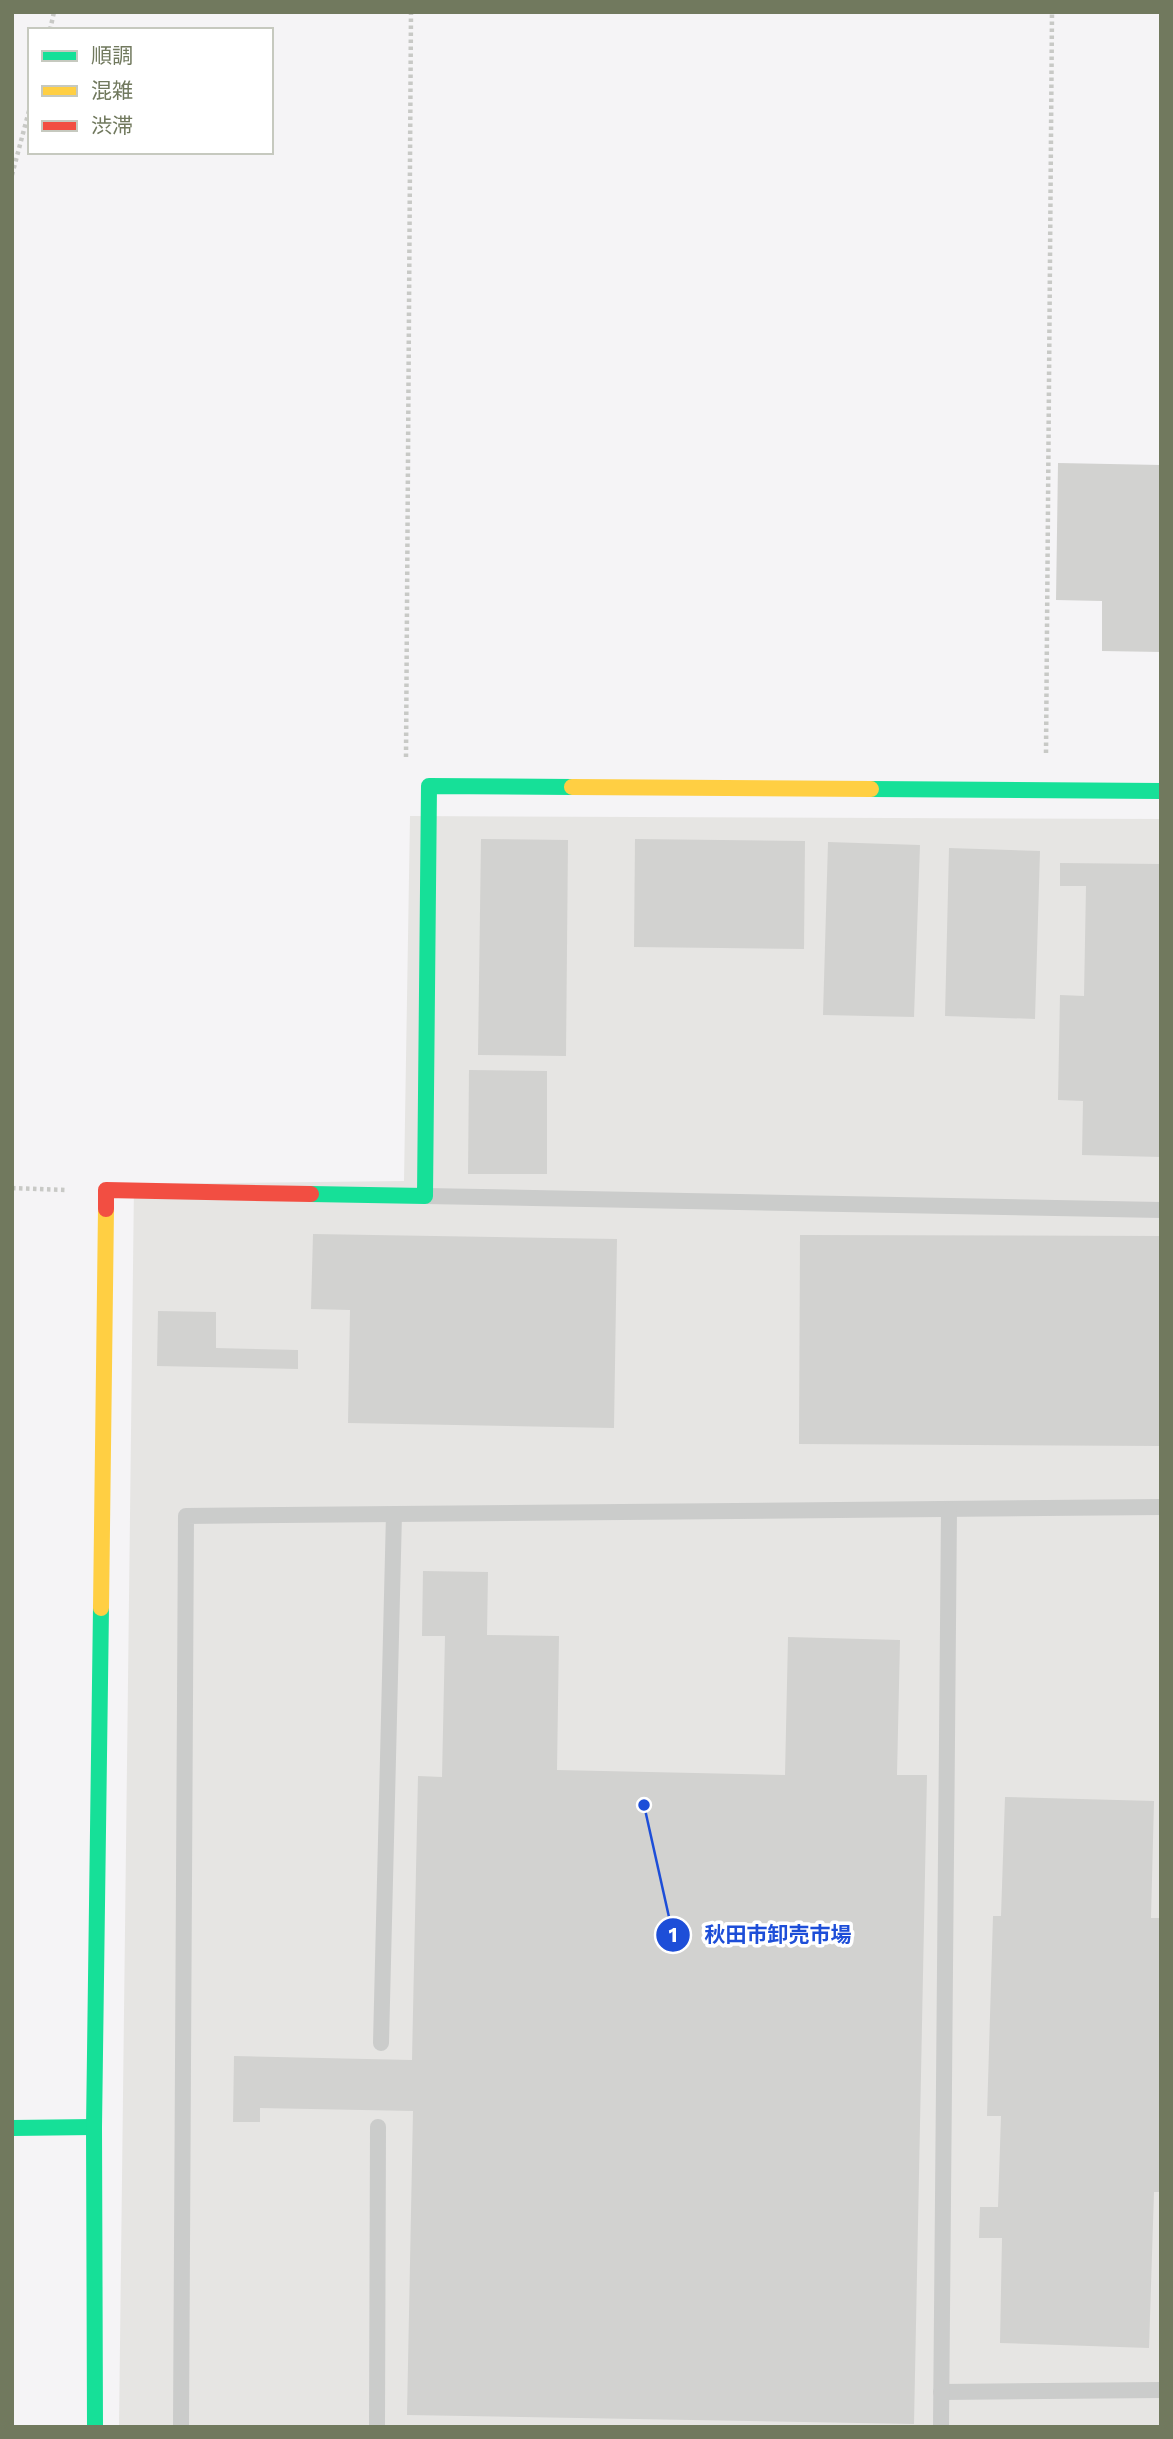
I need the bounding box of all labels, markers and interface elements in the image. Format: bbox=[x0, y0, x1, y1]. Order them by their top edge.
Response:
legend bbox=[28, 28, 273, 154]
text: 順調 bbox=[91, 43, 133, 68]
text: 混雑 bbox=[91, 78, 133, 103]
text: 渋滞 bbox=[91, 113, 133, 138]
callout: 秋田市卸売市場 bbox=[656, 1914, 866, 1956]
text: 1 bbox=[668, 1922, 678, 1947]
text: 秋田市卸売市場 bbox=[705, 1922, 852, 1947]

